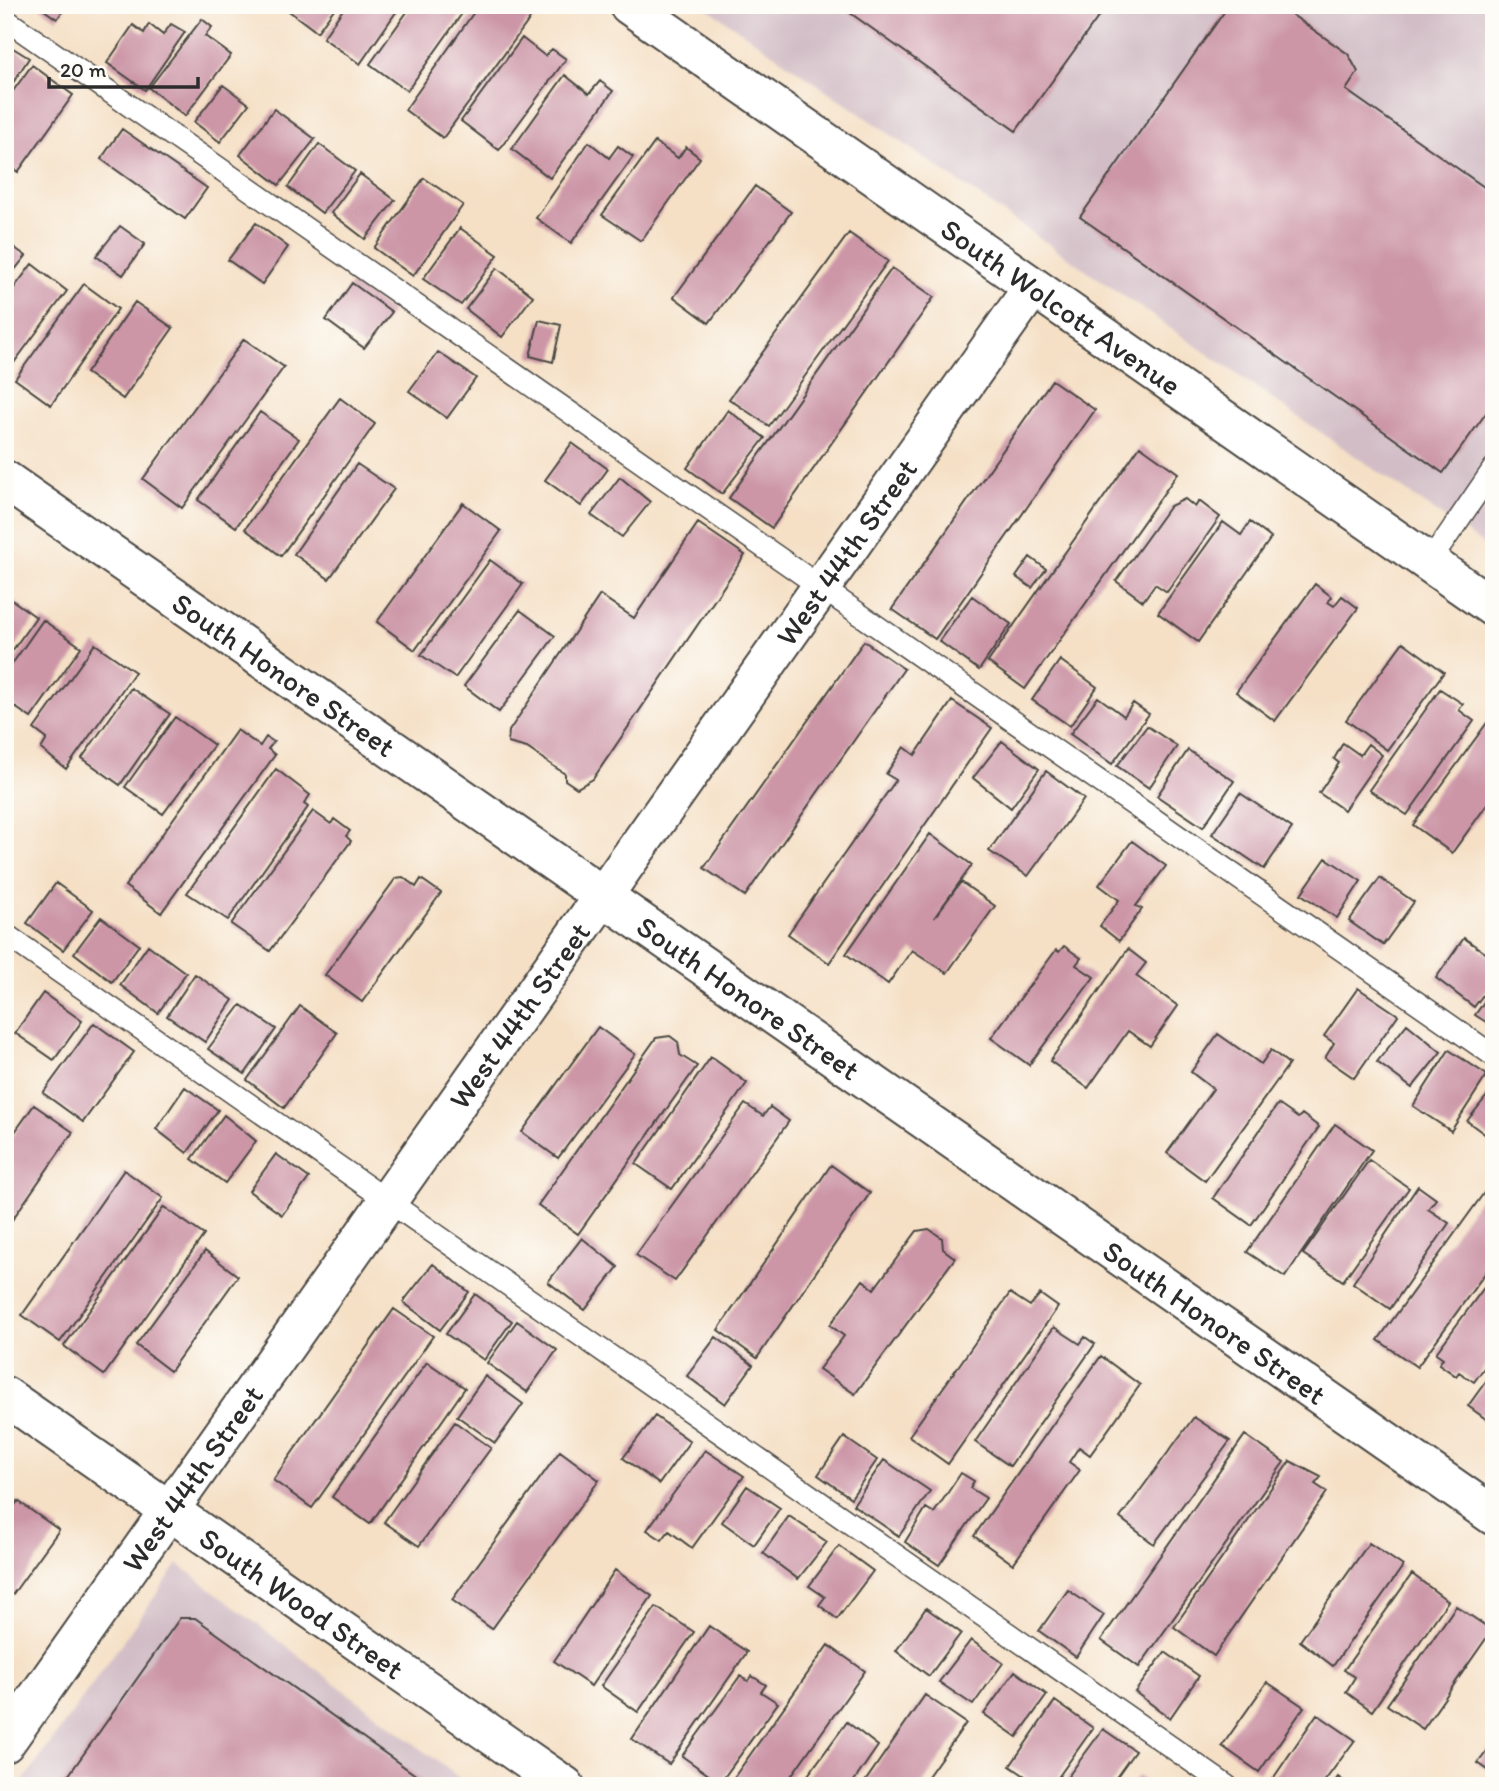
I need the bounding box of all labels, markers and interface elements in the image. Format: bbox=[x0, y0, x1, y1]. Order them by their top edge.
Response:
scale bar bbox=[49, 46, 198, 90]
text: 20 m bbox=[60, 57, 107, 82]
street label: South Wolcott Avenue bbox=[934, 210, 1189, 403]
street label: West 44th Street bbox=[767, 451, 925, 653]
street label: South Honore Street bbox=[165, 584, 403, 765]
street label: South Honore Street bbox=[630, 907, 867, 1088]
street label: West 44th Street bbox=[440, 914, 598, 1116]
street label: South Honore Street bbox=[1096, 1231, 1334, 1412]
street label: West 44th Street bbox=[113, 1378, 271, 1579]
street label: South Wood Street bbox=[193, 1519, 411, 1687]

